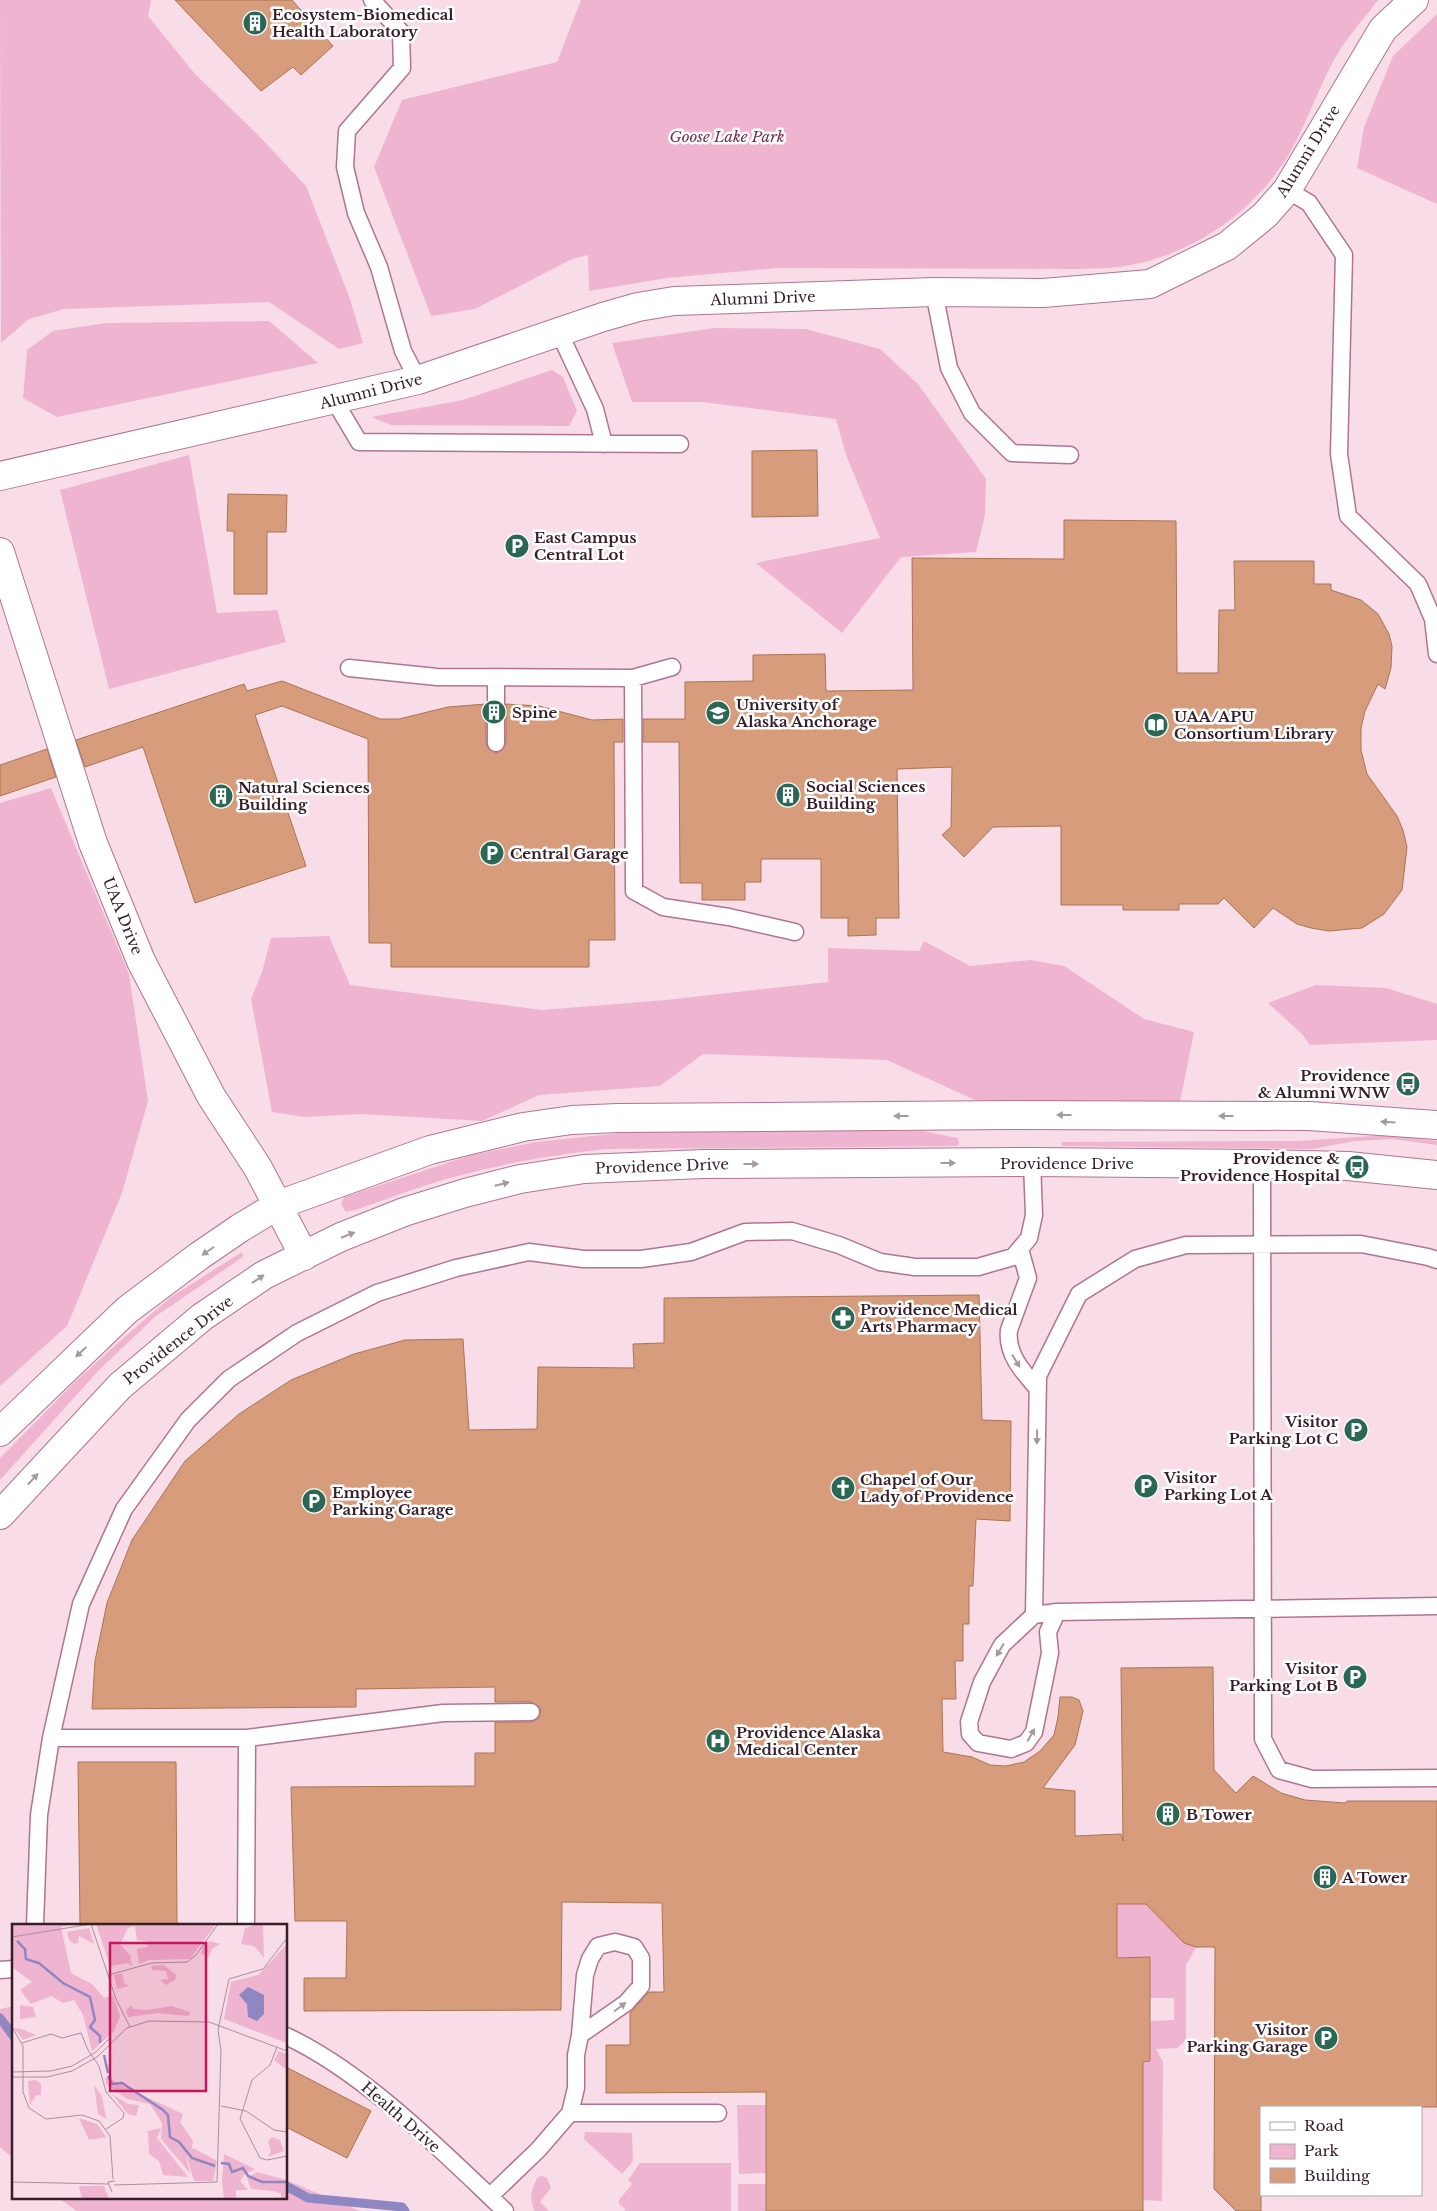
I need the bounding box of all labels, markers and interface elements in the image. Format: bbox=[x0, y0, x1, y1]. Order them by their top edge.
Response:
place label: Ecosystem-Biomedical Health Laboratory bbox=[272, 5, 454, 41]
building icon: Ecosystem-Biomedical Health Laboratory bbox=[242, 10, 268, 36]
street label: Alumni Drive bbox=[1272, 101, 1344, 202]
park label: Goose Lake Park bbox=[670, 127, 784, 146]
street label: Alumni Drive bbox=[709, 287, 816, 309]
street label: Alumni Drive bbox=[317, 369, 424, 413]
place label: East Campus Central Lot bbox=[534, 528, 636, 564]
parking icon: East Campus Central Lot bbox=[504, 533, 530, 559]
place label: University of Alaska Anchorage bbox=[735, 695, 877, 731]
building icon: Spine bbox=[481, 699, 507, 725]
school or university icon: University of Alaska Anchorage bbox=[705, 700, 731, 726]
place label: Spine bbox=[512, 703, 558, 722]
place label: UAA/APU Consortium Library bbox=[1174, 707, 1334, 743]
library icon: UAA/APU Consortium Library bbox=[1143, 712, 1169, 738]
place label: Social Sciences Building bbox=[806, 777, 925, 813]
place label: Natural Sciences Building bbox=[238, 778, 370, 814]
building icon: Social Sciences Building bbox=[775, 782, 801, 808]
building icon: Natural Sciences Building bbox=[208, 783, 234, 809]
parking icon: Central Garage bbox=[479, 840, 505, 866]
place label: Central Garage bbox=[510, 844, 629, 863]
street label: UAA Drive bbox=[99, 874, 147, 958]
place label: Providence & Alumni WNW bbox=[1258, 1066, 1391, 1102]
bus stop icon: Providence & Alumni WNW bbox=[1395, 1071, 1421, 1097]
one-way arrow bbox=[1055, 1111, 1071, 1119]
one-way arrow bbox=[893, 1112, 909, 1120]
one-way arrow bbox=[1218, 1112, 1234, 1120]
one-way arrow bbox=[1380, 1117, 1396, 1125]
place label: Providence & Providence Hospital bbox=[1180, 1149, 1341, 1185]
street label: Providence Drive bbox=[595, 1154, 729, 1178]
street label: Providence Drive bbox=[1000, 1154, 1134, 1173]
bus stop icon: Providence & Providence Hospital bbox=[1344, 1154, 1370, 1180]
one-way arrow bbox=[940, 1159, 956, 1167]
one-way arrow bbox=[743, 1160, 759, 1168]
one-way arrow bbox=[495, 1180, 510, 1188]
one-way arrow bbox=[341, 1230, 355, 1238]
one-way arrow bbox=[201, 1246, 214, 1256]
one-way arrow bbox=[251, 1274, 265, 1284]
street label: Providence Drive bbox=[119, 1291, 237, 1389]
place label: Providence Medical Arts Pharmacy bbox=[859, 1300, 1018, 1336]
pharmacy icon: Providence Medical Arts Pharmacy bbox=[830, 1305, 856, 1331]
one-way arrow bbox=[75, 1347, 88, 1358]
one-way arrow bbox=[1011, 1355, 1021, 1368]
place label: Visitor Parking Lot C bbox=[1229, 1412, 1339, 1448]
parking icon: Visitor Parking Lot C bbox=[1343, 1417, 1369, 1443]
one-way arrow bbox=[1033, 1430, 1041, 1446]
place label: Visitor Parking Lot A bbox=[1163, 1468, 1273, 1504]
place label: Chapel of Our Lady of Providence bbox=[860, 1470, 1014, 1506]
parking icon: Visitor Parking Lot A bbox=[1133, 1473, 1159, 1499]
one-way arrow bbox=[27, 1474, 39, 1486]
church icon: Chapel of Our Lady of Providence bbox=[830, 1475, 856, 1501]
place label: Employee Parking Garage bbox=[332, 1483, 454, 1519]
parking icon: Employee Parking Garage bbox=[301, 1488, 327, 1514]
one-way arrow bbox=[995, 1643, 1004, 1656]
place label: Visitor Parking Lot B bbox=[1229, 1659, 1339, 1695]
parking icon: Visitor Parking Lot B bbox=[1342, 1664, 1368, 1690]
place label: Providence Alaska Medical Center bbox=[736, 1723, 881, 1759]
hospital icon: Providence Alaska Medical Center bbox=[705, 1728, 731, 1754]
one-way arrow bbox=[1026, 1728, 1035, 1741]
building icon: B Tower bbox=[1155, 1801, 1181, 1827]
place label: B Tower bbox=[1186, 1805, 1252, 1824]
building icon: A Tower bbox=[1312, 1864, 1338, 1890]
place label: A Tower bbox=[1341, 1868, 1408, 1887]
inset map bbox=[12, 1924, 288, 2198]
one-way arrow bbox=[613, 2002, 627, 2012]
place label: Visitor Parking Garage bbox=[1186, 2020, 1309, 2056]
parking icon: Visitor Parking Garage bbox=[1313, 2025, 1339, 2051]
street label: Health Drive bbox=[358, 2078, 444, 2156]
legend bbox=[1260, 2106, 1422, 2196]
text: Road bbox=[1304, 2116, 1344, 2135]
text: Park bbox=[1304, 2141, 1340, 2160]
text: Building bbox=[1304, 2166, 1371, 2185]

